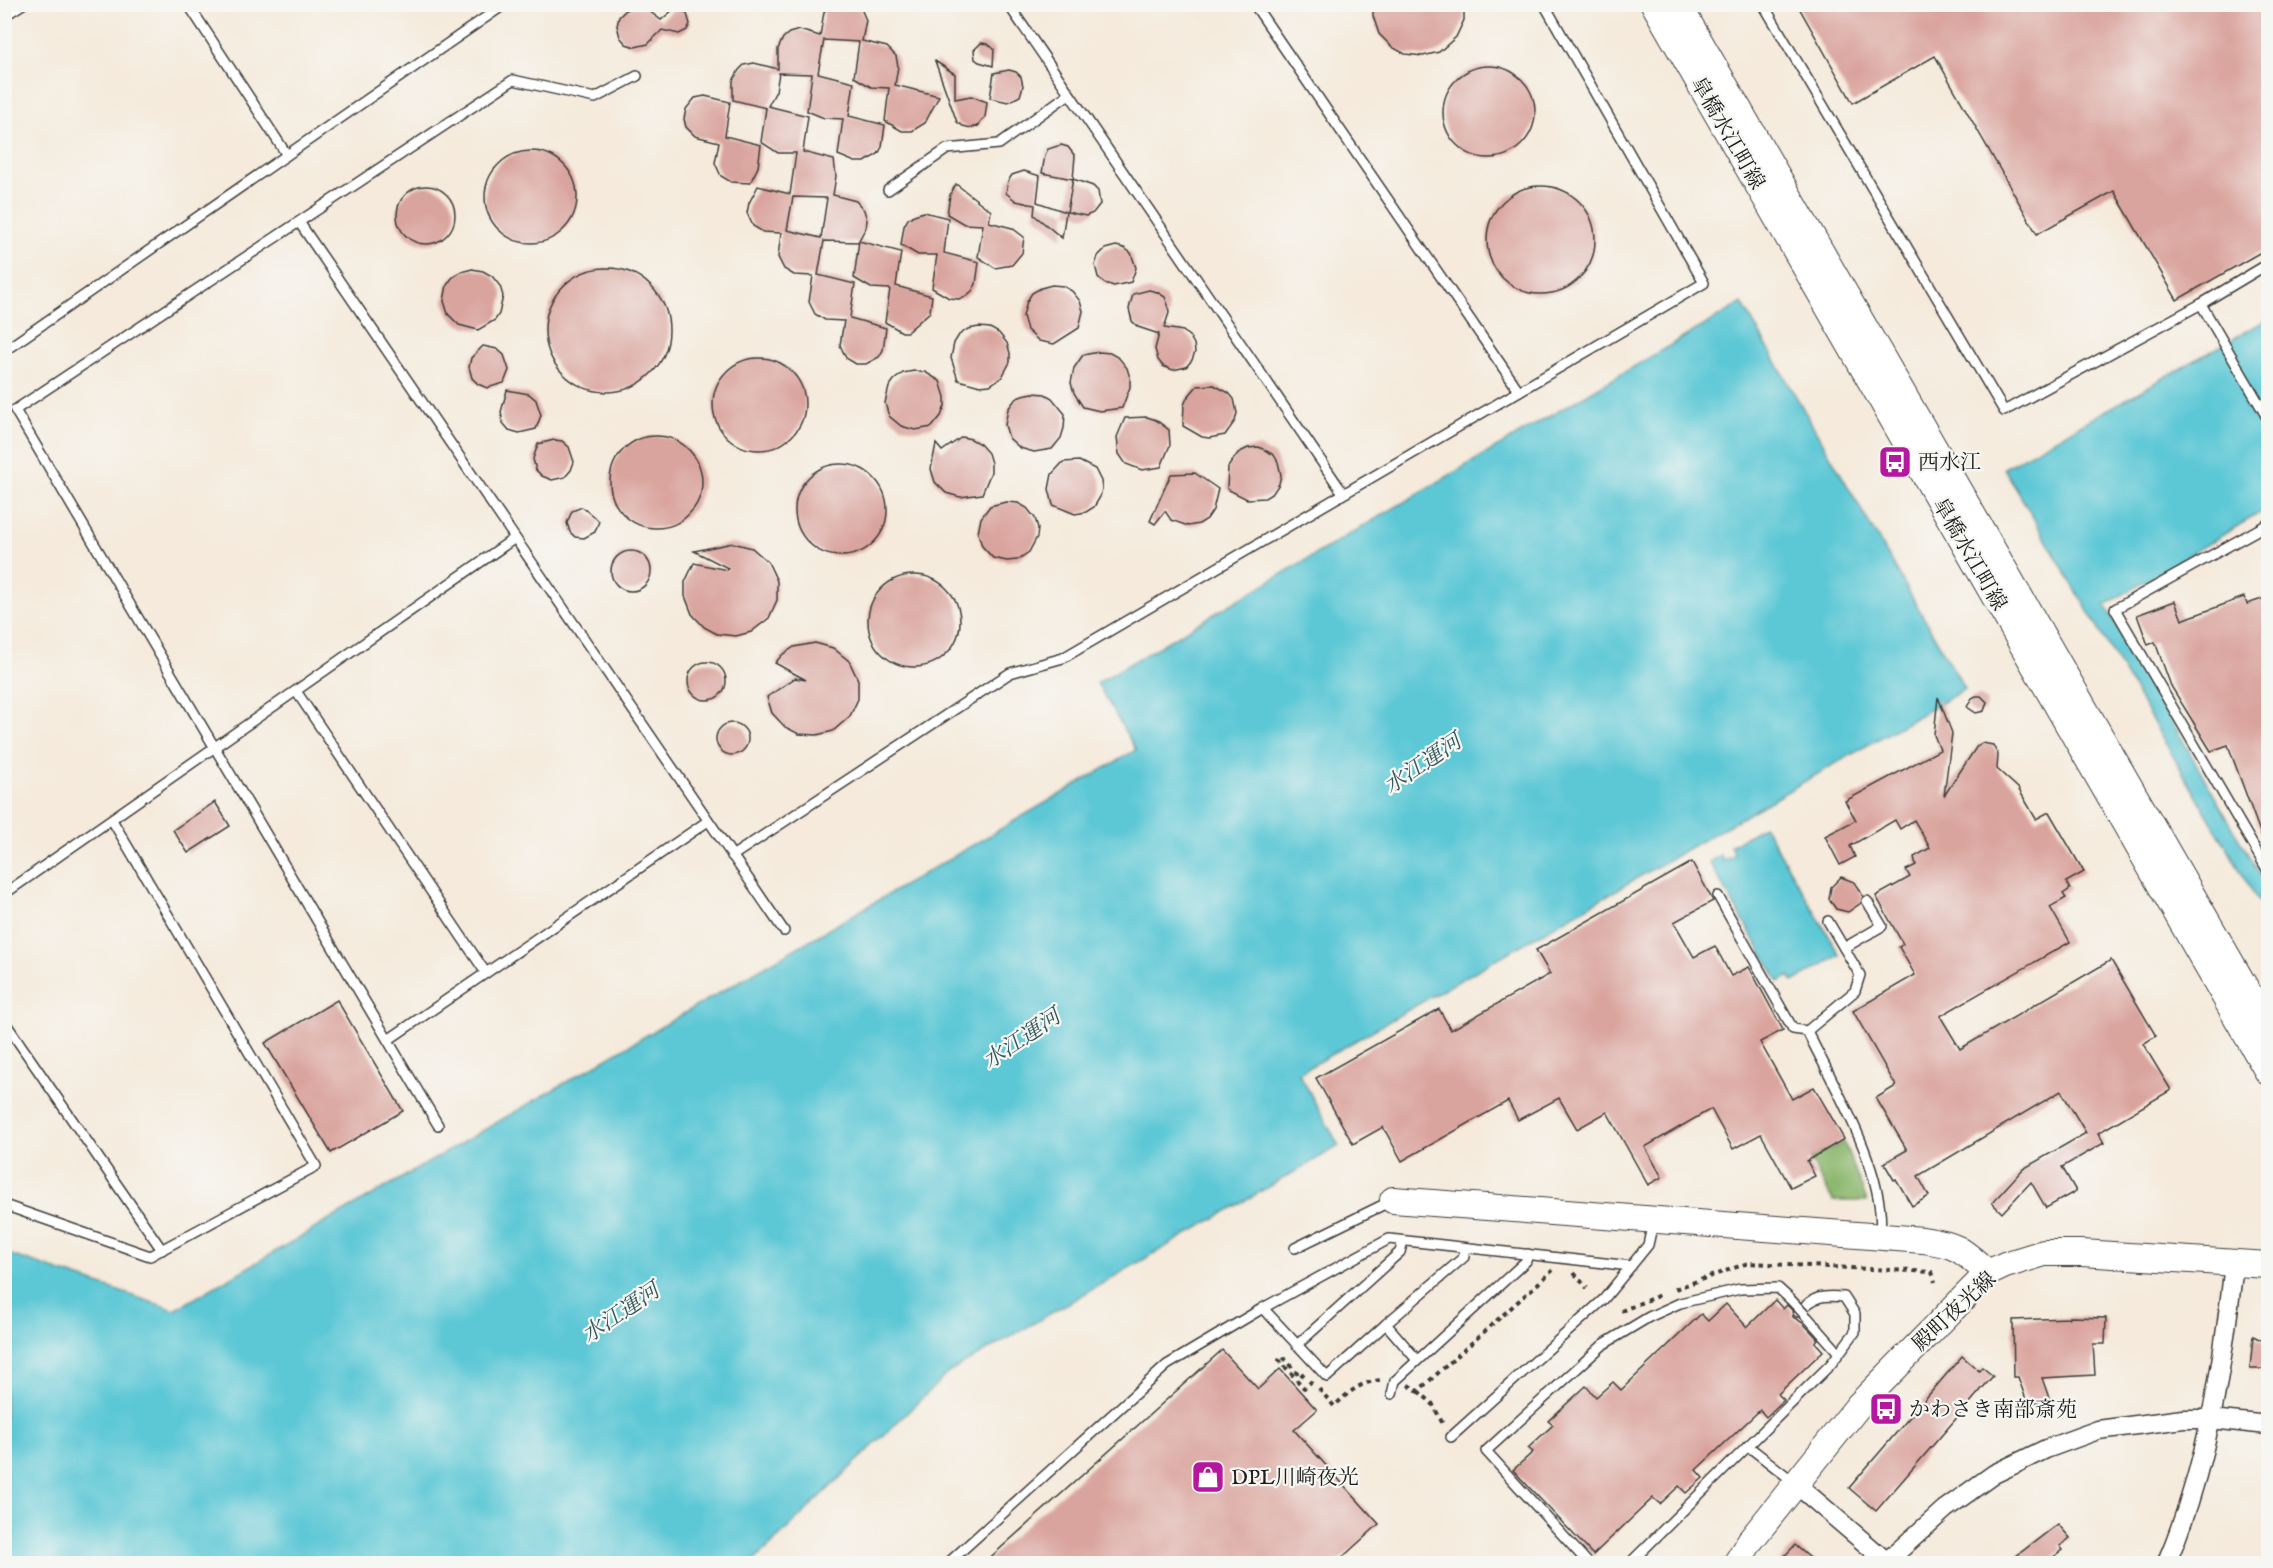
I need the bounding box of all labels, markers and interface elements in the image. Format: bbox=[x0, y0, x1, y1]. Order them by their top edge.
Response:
street label: 皐橋水江町線 bbox=[1684, 72, 1770, 195]
bus stop icon: 西水江 bbox=[1877, 444, 1913, 480]
place label: 西水江 bbox=[1918, 450, 1981, 477]
street label: 皐橋水江町線 bbox=[1926, 493, 2012, 616]
water label: 水江運河 bbox=[1379, 726, 1471, 801]
water label: 水江運河 bbox=[978, 1001, 1070, 1076]
street label: 殿町夜光線 bbox=[1907, 1266, 2003, 1358]
water label: 水江運河 bbox=[577, 1275, 669, 1350]
bus stop icon: かわさき南部斎苑 bbox=[1868, 1391, 1904, 1427]
place label: かわさき南部斎苑 bbox=[1909, 1397, 2077, 1424]
shop icon: DPL川崎夜光 bbox=[1190, 1459, 1226, 1495]
place label: DPL川崎夜光 bbox=[1231, 1465, 1359, 1492]

